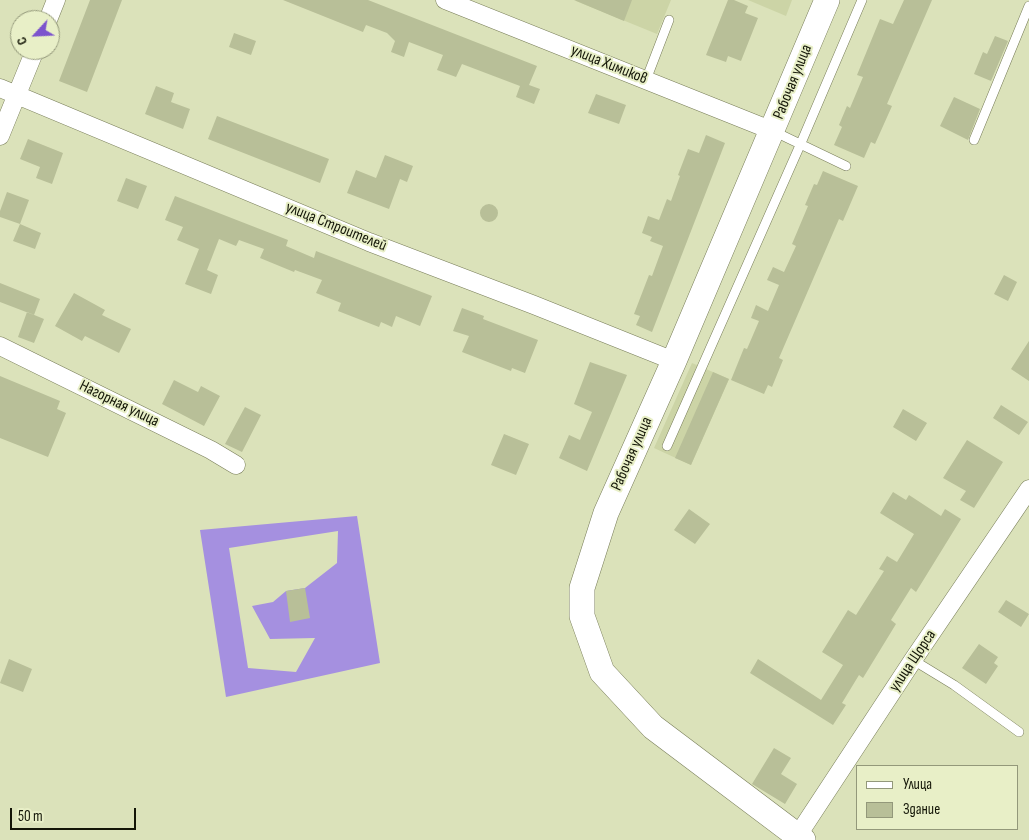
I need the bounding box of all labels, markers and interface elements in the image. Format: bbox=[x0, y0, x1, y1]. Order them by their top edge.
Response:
north arrow bbox=[10, 10, 60, 60]
text: С bbox=[13, 34, 31, 48]
street label: улица Химиков bbox=[568, 41, 650, 89]
street label: Рабочая улица bbox=[769, 42, 817, 122]
street label: улица Строителей bbox=[283, 198, 389, 256]
street label: Нагорная улица bbox=[76, 376, 162, 432]
street label: Рабочая улица bbox=[607, 414, 657, 494]
street label: улица Щорса bbox=[885, 626, 941, 696]
legend bbox=[856, 765, 1019, 830]
text: Улица bbox=[903, 775, 932, 794]
scale bar bbox=[12, 798, 139, 830]
text: Здание bbox=[903, 800, 940, 819]
text: 50 m bbox=[18, 807, 43, 826]

